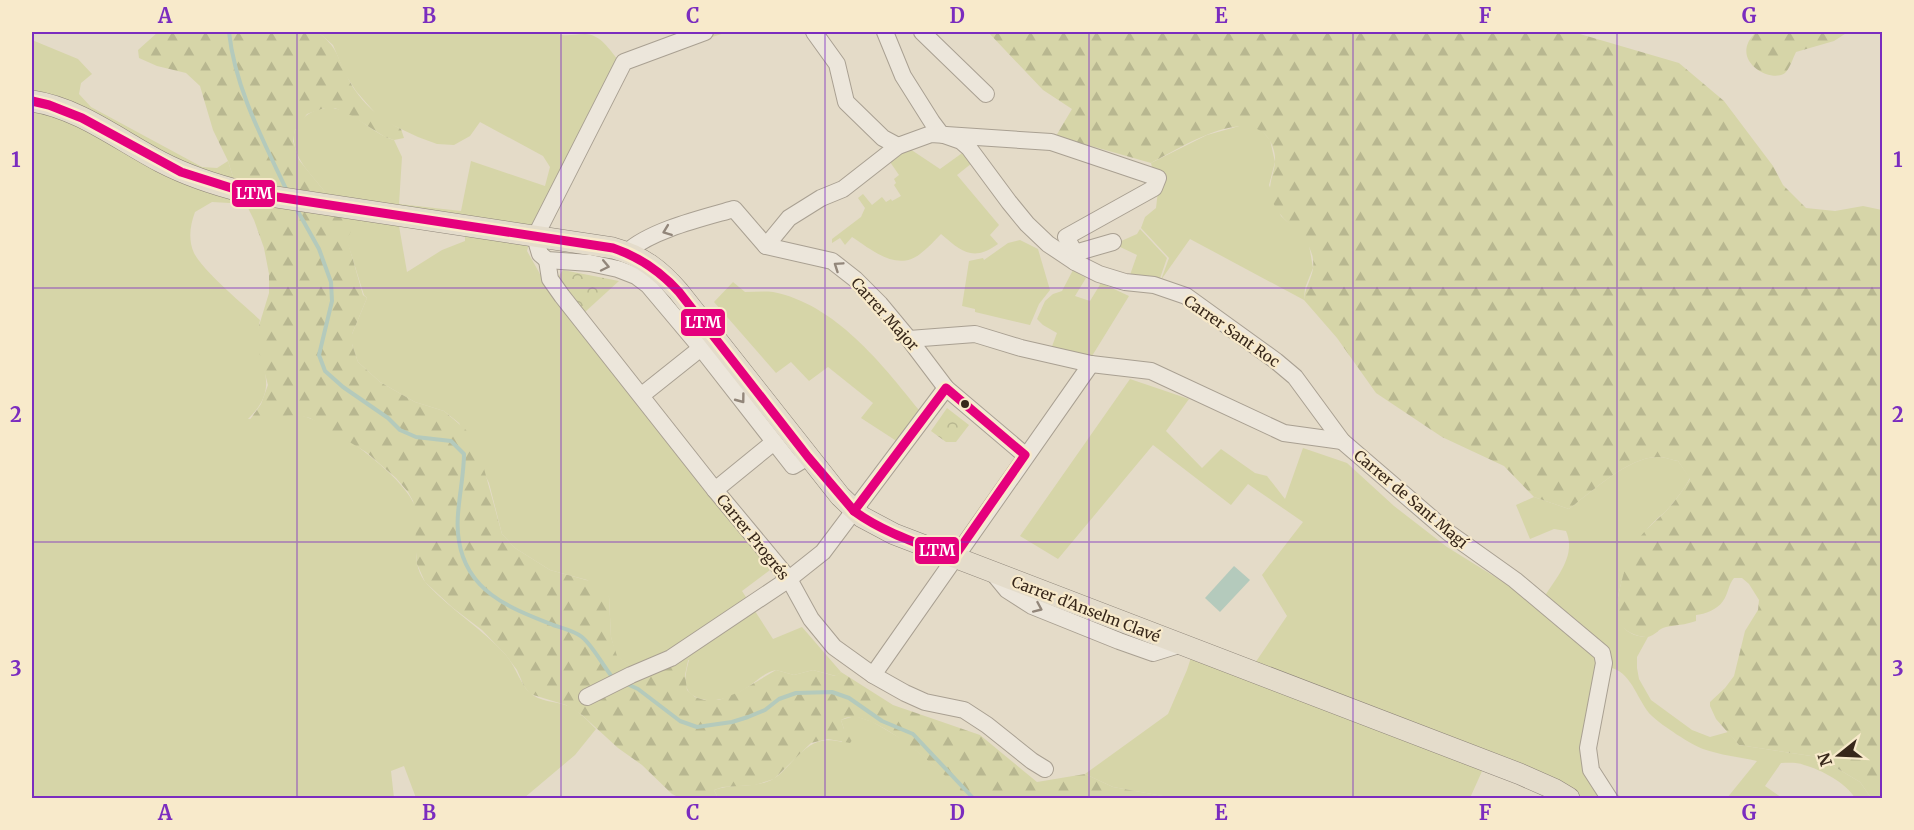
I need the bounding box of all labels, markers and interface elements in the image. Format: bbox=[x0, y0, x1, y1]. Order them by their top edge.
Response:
text: A bbox=[157, 3, 173, 28]
text: B bbox=[422, 3, 436, 28]
text: C bbox=[686, 3, 700, 28]
text: D bbox=[949, 3, 965, 28]
text: E bbox=[1214, 3, 1228, 28]
text: F bbox=[1479, 3, 1492, 28]
text: G bbox=[1742, 3, 1757, 28]
text: 1 bbox=[11, 147, 21, 172]
text: 1 bbox=[1893, 147, 1903, 172]
line badge: LTM bbox=[231, 179, 276, 208]
text: LTM bbox=[236, 183, 273, 203]
one-way arrow bbox=[662, 224, 673, 236]
one-way arrow bbox=[600, 259, 610, 272]
one-way arrow bbox=[833, 262, 844, 273]
street label: Carrer Major bbox=[847, 273, 923, 355]
street label: Carrer Sant Roc bbox=[1180, 291, 1284, 371]
line badge: LTM bbox=[680, 308, 726, 337]
text: LTM bbox=[685, 312, 722, 332]
one-way arrow bbox=[734, 393, 745, 404]
unlabelled marker bbox=[959, 398, 971, 410]
text: 2 bbox=[10, 402, 22, 427]
text: 2 bbox=[1892, 402, 1904, 427]
street label: Carrer de Sant Magí bbox=[1350, 446, 1473, 553]
street label: Carrer Progrés bbox=[713, 490, 793, 584]
line badge: LTM bbox=[914, 536, 960, 565]
text: LTM bbox=[919, 540, 956, 560]
street label: Carrer d'Anselm Clavé bbox=[1009, 572, 1163, 646]
one-way arrow bbox=[1032, 601, 1043, 613]
text: 3 bbox=[10, 656, 22, 681]
text: 3 bbox=[1892, 656, 1904, 681]
north arrow bbox=[1809, 725, 1869, 785]
text: N bbox=[1813, 750, 1836, 769]
text: A bbox=[157, 800, 173, 825]
text: B bbox=[422, 800, 436, 825]
text: C bbox=[686, 800, 700, 825]
text: D bbox=[949, 800, 965, 825]
text: E bbox=[1214, 800, 1228, 825]
text: F bbox=[1479, 800, 1492, 825]
text: G bbox=[1742, 800, 1757, 825]

